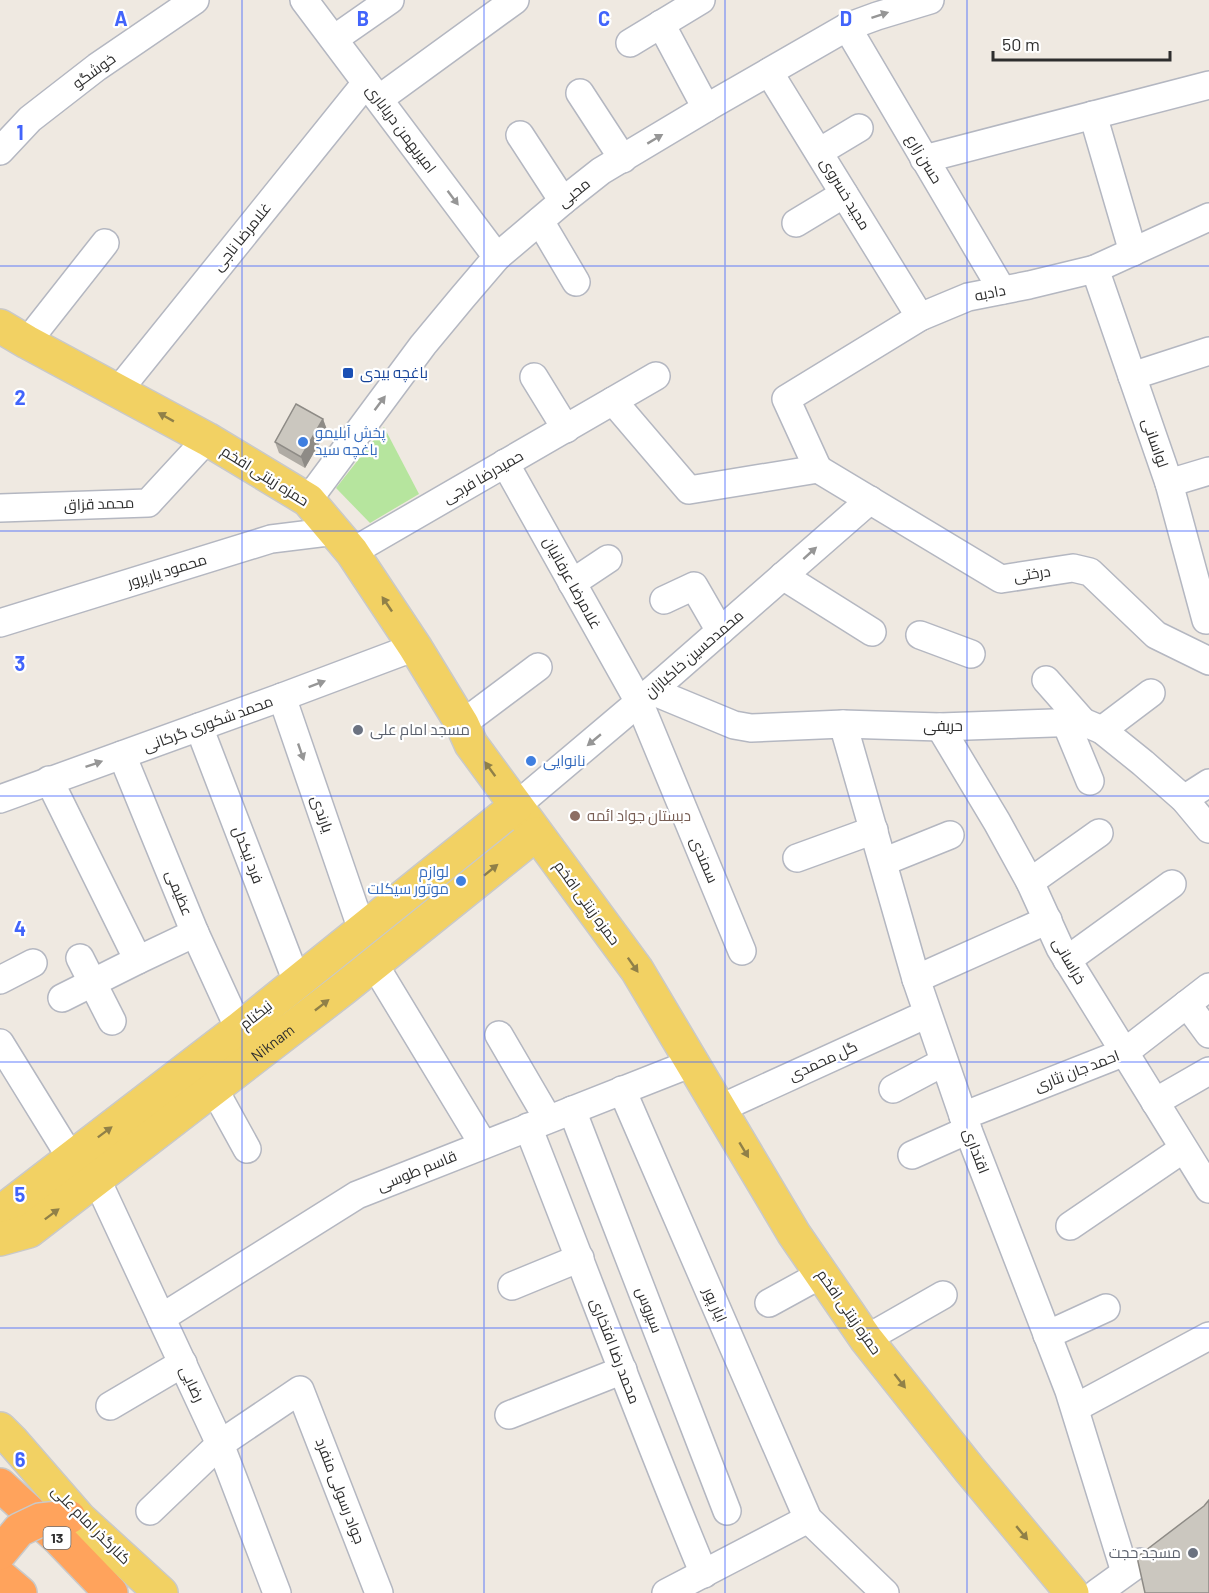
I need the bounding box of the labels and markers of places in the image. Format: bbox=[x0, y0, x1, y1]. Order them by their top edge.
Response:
place label: باغچه بیدی bbox=[360, 363, 428, 383]
marker: باغچه بیدی bbox=[341, 366, 355, 380]
place label: پخش آبلیمو باغچه سید bbox=[315, 423, 386, 460]
marker: پخش آبلیمو باغچه سید bbox=[296, 435, 310, 449]
place label: مسجد امام علی bbox=[370, 720, 470, 740]
marker: مسجد امام علی bbox=[351, 723, 365, 737]
place label: نانوایی bbox=[543, 751, 585, 771]
marker: نانوایی bbox=[524, 754, 538, 768]
place label: دبستان جواد ائمه bbox=[587, 806, 691, 826]
marker: دبستان جواد ائمه bbox=[568, 809, 582, 823]
place label: لوازم موتور سیکلت bbox=[368, 862, 449, 898]
marker: لوازم موتور سیکلت bbox=[454, 874, 468, 888]
place label: مسجد حجت bbox=[1109, 1543, 1181, 1561]
marker: مسجد حجت bbox=[1186, 1546, 1200, 1560]

